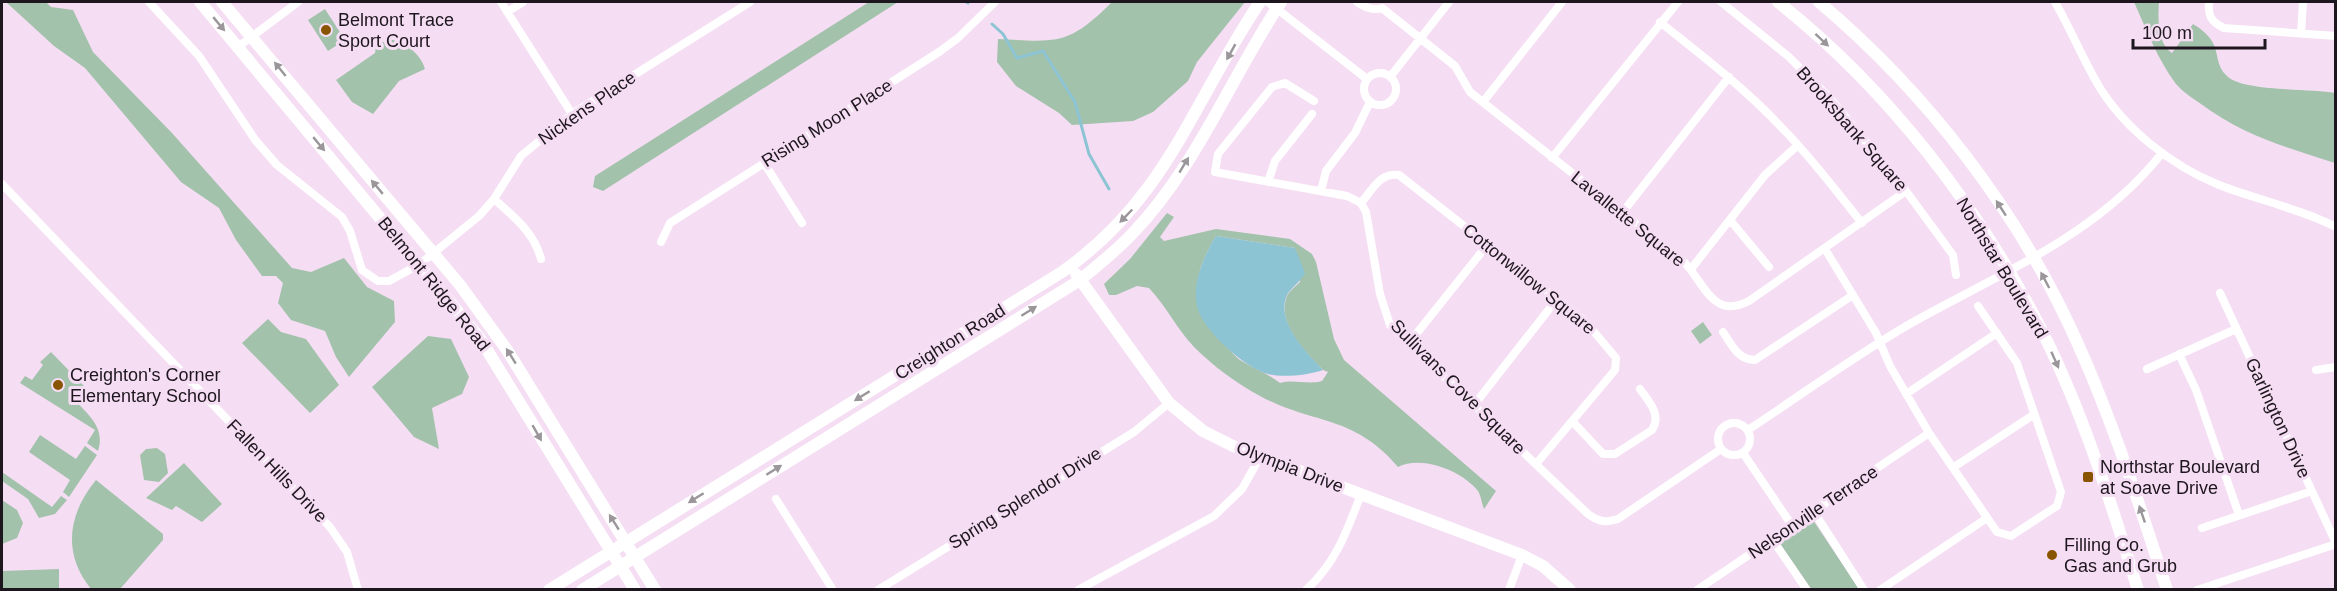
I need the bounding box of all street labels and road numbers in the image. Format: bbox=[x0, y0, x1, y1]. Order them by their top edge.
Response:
street label: Brooksbank Square bbox=[1793, 63, 1911, 195]
street label: Nickens Place bbox=[535, 67, 639, 149]
street label: Rising Moon Place bbox=[758, 75, 896, 171]
street label: Lavallette Square bbox=[1567, 167, 1689, 271]
street label: Northstar Boulevard bbox=[1952, 194, 2052, 342]
street label: Belmont Ridge Road bbox=[374, 213, 494, 355]
street label: Cottonwillow Square bbox=[1459, 220, 1599, 338]
street label: Creighton Road bbox=[891, 300, 1009, 384]
street label: Sullivans Cove Square bbox=[1387, 316, 1529, 458]
street label: Garlington Drive bbox=[2241, 355, 2315, 481]
street label: Fallen Hills Drive bbox=[223, 415, 331, 527]
street label: Olympia Drive bbox=[1234, 437, 1346, 497]
street label: Spring Splendor Drive bbox=[945, 443, 1105, 553]
street label: Nelsonville Terrace bbox=[1745, 461, 1881, 563]

